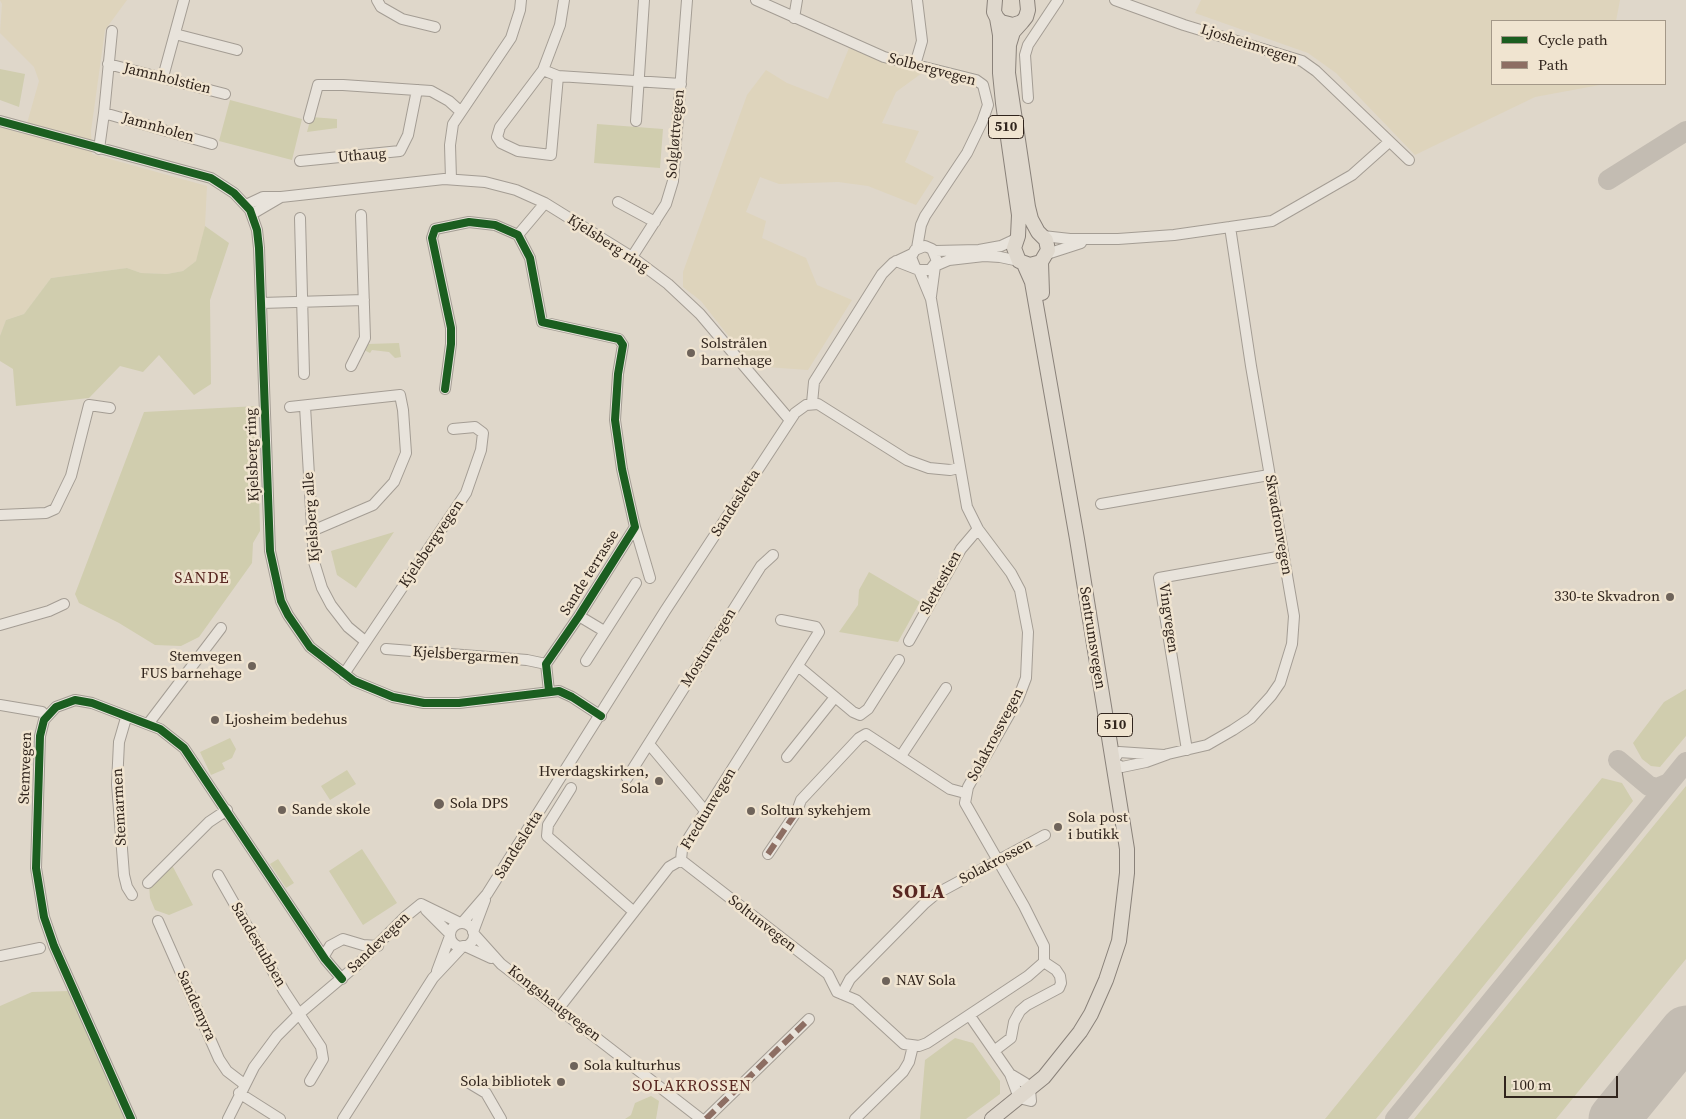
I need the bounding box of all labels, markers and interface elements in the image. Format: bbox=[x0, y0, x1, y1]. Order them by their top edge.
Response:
legend bbox=[1491, 20, 1666, 85]
street label: Ljosheimvegen bbox=[1198, 21, 1300, 69]
text: Cycle path bbox=[1538, 29, 1608, 50]
street label: Solbergvegen bbox=[886, 50, 978, 90]
text: Path bbox=[1538, 54, 1568, 75]
street label: Jamnholstien bbox=[121, 59, 213, 99]
street label: Solgløttvegen bbox=[663, 89, 689, 179]
street label: Jamnholen bbox=[120, 109, 196, 147]
road number: 510 bbox=[988, 115, 1024, 138]
street label: Uthaug bbox=[337, 145, 387, 167]
street label: Kjelsberg ring bbox=[564, 211, 652, 277]
place label: Solstrålen barnehage bbox=[701, 335, 772, 370]
marker: Solstrålen barnehage bbox=[685, 347, 697, 359]
street label: Kjelsberg ring bbox=[242, 408, 264, 502]
street label: Sandesletta bbox=[708, 466, 764, 540]
street label: Kjelsberg alle bbox=[300, 471, 324, 563]
street label: Skvadronvegen bbox=[1260, 473, 1296, 577]
street label: Kjelsbergvegen bbox=[396, 497, 468, 591]
street label: Sande terrasse bbox=[557, 527, 623, 619]
street label: Slettestien bbox=[916, 548, 966, 618]
district label: SANDE bbox=[174, 569, 230, 589]
street label: Vingvegen bbox=[1154, 582, 1182, 654]
street label: Sentrumsvegen bbox=[1075, 585, 1109, 691]
place label: 330-te Skvadron bbox=[1554, 588, 1660, 606]
marker: 330-te Skvadron bbox=[1664, 591, 1676, 603]
street label: Mostunvegen bbox=[678, 605, 740, 691]
street label: Kjelsbergarmen bbox=[412, 643, 520, 669]
place label: Stemvegen FUS barnehage bbox=[141, 648, 242, 683]
marker: Stemvegen FUS barnehage bbox=[246, 660, 258, 672]
street label: Solakrossvegen bbox=[964, 685, 1028, 785]
place label: Ljosheim bedehus bbox=[225, 711, 347, 729]
marker: Ljosheim bedehus bbox=[209, 714, 221, 726]
road number: 510 bbox=[1098, 714, 1132, 736]
street label: Stemvegen bbox=[16, 732, 36, 804]
place label: Hverdagskirken, Sola bbox=[539, 763, 649, 798]
street label: Fredtunvegen bbox=[678, 765, 740, 853]
street label: Stemarmen bbox=[109, 768, 131, 846]
marker: Hverdagskirken, Sola bbox=[653, 775, 665, 787]
place label: Sola DPS bbox=[450, 795, 508, 813]
marker: Sola DPS bbox=[432, 797, 446, 811]
place label: Sande skole bbox=[292, 801, 370, 819]
place label: Soltun sykehjem bbox=[761, 802, 871, 820]
marker: Sande skole bbox=[276, 804, 288, 816]
marker: Soltun sykehjem bbox=[745, 805, 757, 817]
street label: Sandesletta bbox=[491, 808, 547, 882]
place label: Sola post i butikk bbox=[1068, 809, 1128, 844]
marker: Sola post i butikk bbox=[1052, 821, 1064, 833]
street label: Solakrossen bbox=[956, 835, 1036, 889]
district label: SOLA bbox=[892, 881, 946, 905]
street label: Soltunvegen bbox=[724, 892, 800, 956]
street label: Sandestubben bbox=[227, 900, 289, 990]
street label: Sandevegen bbox=[344, 909, 414, 977]
street label: Kongshaugvegen bbox=[504, 962, 604, 1046]
street label: Sandemyra bbox=[173, 968, 219, 1044]
place label: NAV Sola bbox=[896, 972, 956, 990]
marker: NAV Sola bbox=[880, 975, 892, 987]
place label: Sola kulturhus bbox=[584, 1057, 681, 1075]
marker: Sola kulturhus bbox=[568, 1060, 580, 1072]
scale bar bbox=[1506, 1066, 1620, 1098]
place label: Sola bibliotek bbox=[461, 1073, 551, 1091]
text: 100 m bbox=[1512, 1074, 1552, 1095]
marker: Sola bibliotek bbox=[555, 1076, 567, 1088]
district label: SOLAKROSSEN bbox=[631, 1077, 753, 1097]

